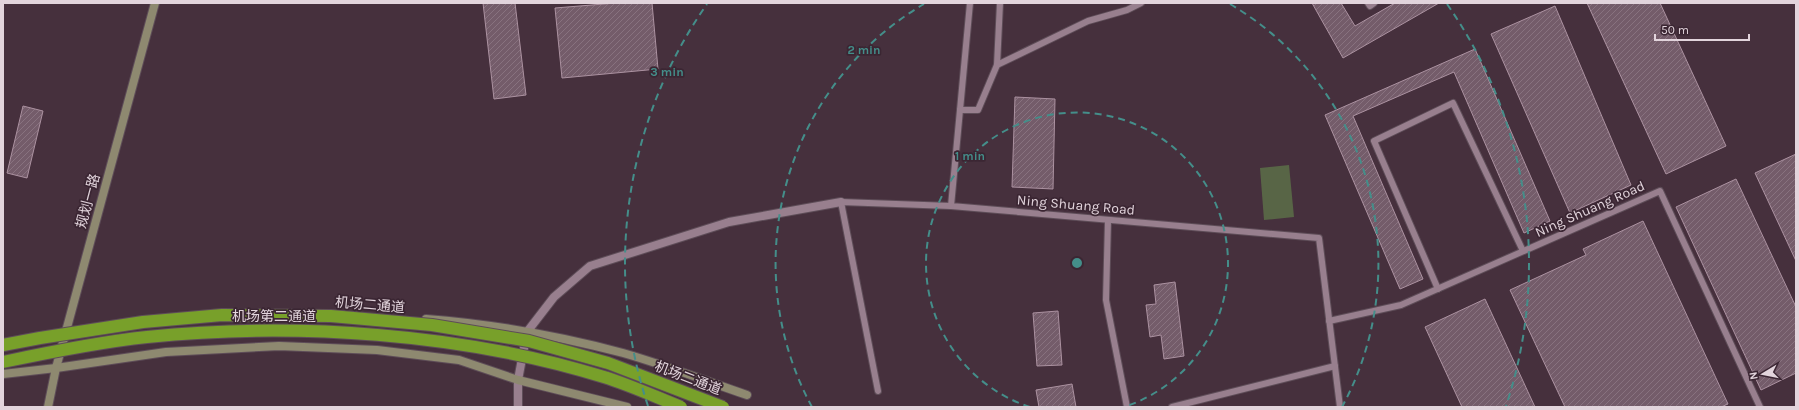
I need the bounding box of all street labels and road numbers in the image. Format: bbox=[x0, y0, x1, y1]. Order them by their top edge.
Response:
street label: 规划一路 bbox=[73, 172, 103, 230]
street label: Ning Shuang Road bbox=[1532, 177, 1648, 241]
street label: Ning Shuang Road bbox=[1016, 191, 1136, 219]
street label: 机场二通道 bbox=[334, 293, 406, 317]
street label: 机场第二通道 bbox=[232, 308, 316, 325]
street label: 机场二通道 bbox=[652, 358, 724, 398]

